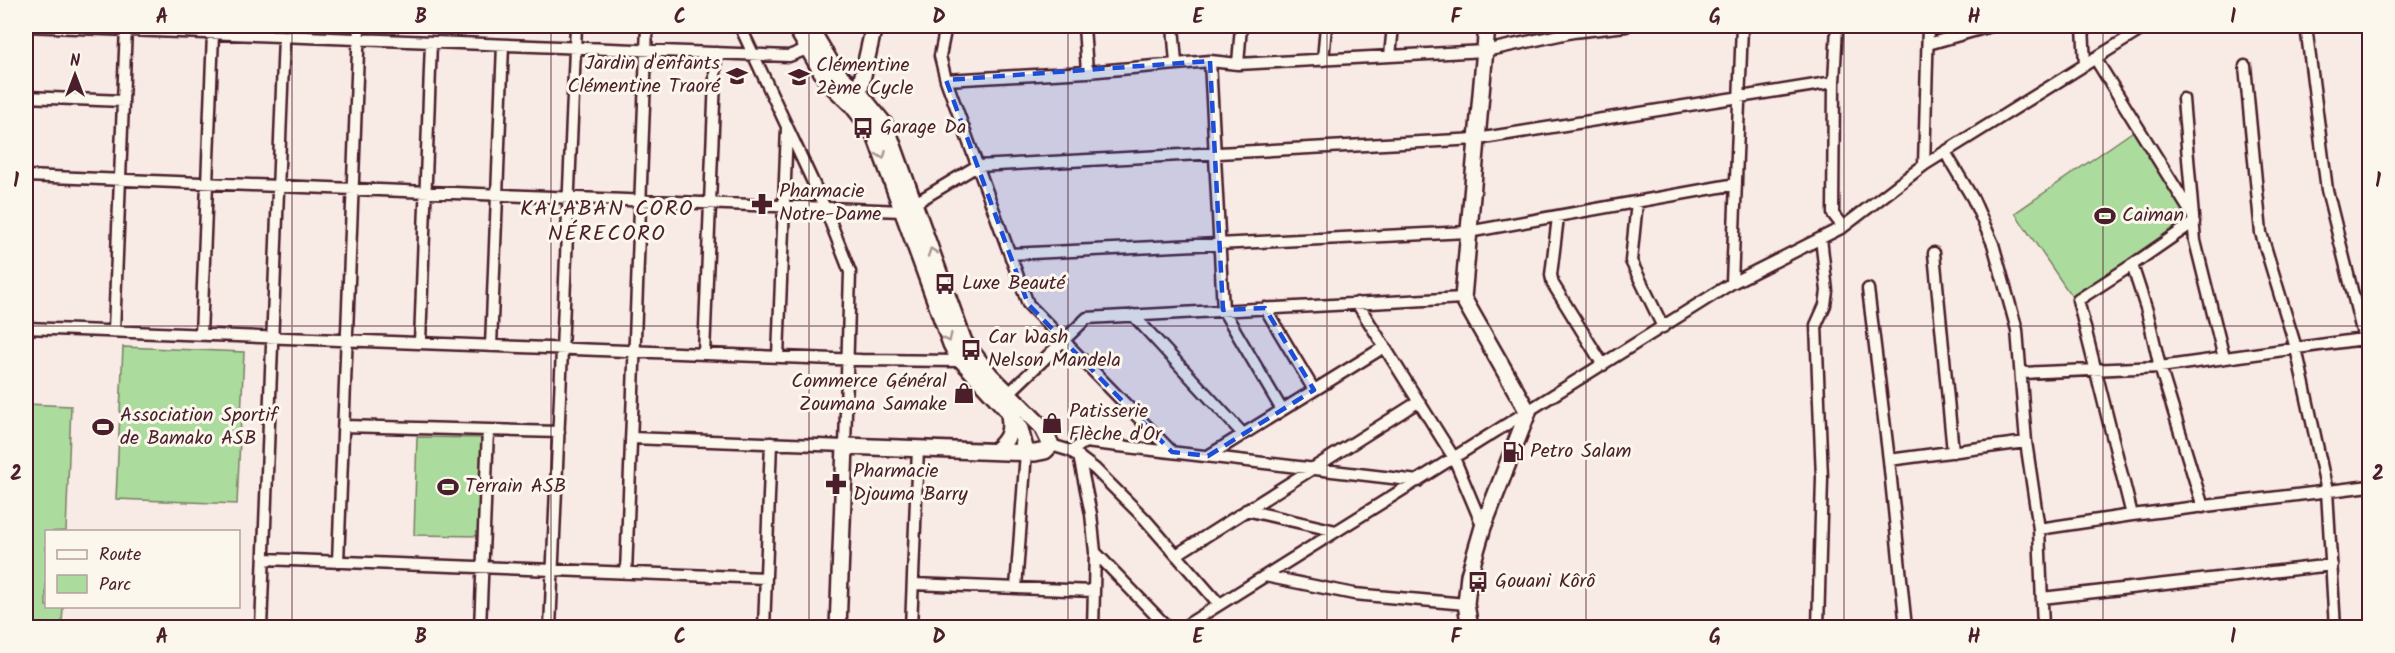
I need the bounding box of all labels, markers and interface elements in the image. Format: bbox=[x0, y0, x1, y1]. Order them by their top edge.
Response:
text: A bbox=[156, 2, 168, 34]
text: B bbox=[415, 2, 427, 34]
text: C bbox=[674, 2, 686, 34]
text: D bbox=[932, 2, 946, 34]
text: E bbox=[1192, 2, 1204, 34]
text: F bbox=[1451, 2, 1463, 34]
text: G bbox=[1709, 2, 1721, 34]
text: H bbox=[1967, 2, 1981, 34]
text: I bbox=[2230, 2, 2236, 34]
north arrow bbox=[45, 45, 105, 105]
place label: Jardin d'enfants Clémentine Traoré bbox=[567, 48, 721, 103]
text: N bbox=[70, 49, 80, 74]
place label: Clémentine 2ème Cycle bbox=[816, 50, 913, 105]
school or university icon: Jardin d'enfants Clémentine Traoré bbox=[725, 64, 749, 88]
school or university icon: Clémentine 2ème Cycle bbox=[787, 65, 811, 89]
place label: Garage Da bbox=[880, 112, 966, 144]
bus stop icon: Garage Da bbox=[851, 116, 875, 140]
one-way arrow bbox=[874, 149, 887, 160]
text: 1 bbox=[13, 166, 19, 198]
text: 1 bbox=[2375, 166, 2381, 198]
place label: Pharmacie Notre-Dame bbox=[779, 176, 881, 231]
district label: KALABAN CORO NÉRECORO bbox=[520, 192, 694, 252]
pharmacy icon: Pharmacie Notre-Dame bbox=[750, 192, 774, 216]
place label: Caiman bbox=[2122, 200, 2184, 232]
sports icon: Caiman bbox=[2093, 204, 2117, 228]
one-way arrow bbox=[927, 248, 939, 258]
place label: Luxe Beauté bbox=[962, 268, 1067, 300]
bus stop icon: Luxe Beauté bbox=[933, 272, 957, 296]
place label: Car Wash Nelson Mandela bbox=[988, 322, 1121, 377]
one-way arrow bbox=[941, 332, 953, 343]
bus stop icon: Car Wash Nelson Mandela bbox=[959, 338, 983, 362]
place label: Commerce Général Zoumana Samake bbox=[791, 366, 947, 421]
shop icon: Commerce Général Zoumana Samake bbox=[952, 381, 976, 405]
place label: Patisserie Flèche d'Or bbox=[1069, 396, 1163, 451]
place label: Association Sportif de Bamako ASB bbox=[120, 400, 280, 455]
shop icon: Patisserie Flèche d'Or bbox=[1040, 411, 1064, 435]
sports icon: Association Sportif de Bamako ASB bbox=[91, 415, 115, 439]
place label: Petro Salam bbox=[1530, 436, 1632, 468]
fuel station icon: Petro Salam bbox=[1501, 440, 1525, 464]
place label: Pharmacie Djouma Barry bbox=[853, 456, 968, 511]
text: 2 bbox=[10, 459, 22, 491]
text: 2 bbox=[2372, 459, 2384, 491]
place label: Terrain ASB bbox=[465, 471, 566, 503]
pharmacy icon: Pharmacie Djouma Barry bbox=[824, 472, 848, 496]
sports icon: Terrain ASB bbox=[436, 475, 460, 499]
legend bbox=[45, 530, 240, 608]
text: Route bbox=[99, 541, 141, 570]
place label: Gouani Kôrô bbox=[1495, 566, 1596, 598]
bus stop icon: Gouani Kôrô bbox=[1466, 570, 1490, 594]
text: Parc bbox=[99, 571, 131, 600]
text: A bbox=[156, 622, 168, 653]
text: B bbox=[415, 622, 427, 653]
text: C bbox=[674, 622, 686, 653]
text: D bbox=[932, 622, 946, 653]
text: E bbox=[1192, 622, 1204, 653]
text: F bbox=[1451, 622, 1463, 653]
text: G bbox=[1709, 622, 1721, 653]
text: H bbox=[1967, 622, 1981, 653]
text: I bbox=[2230, 622, 2236, 653]

